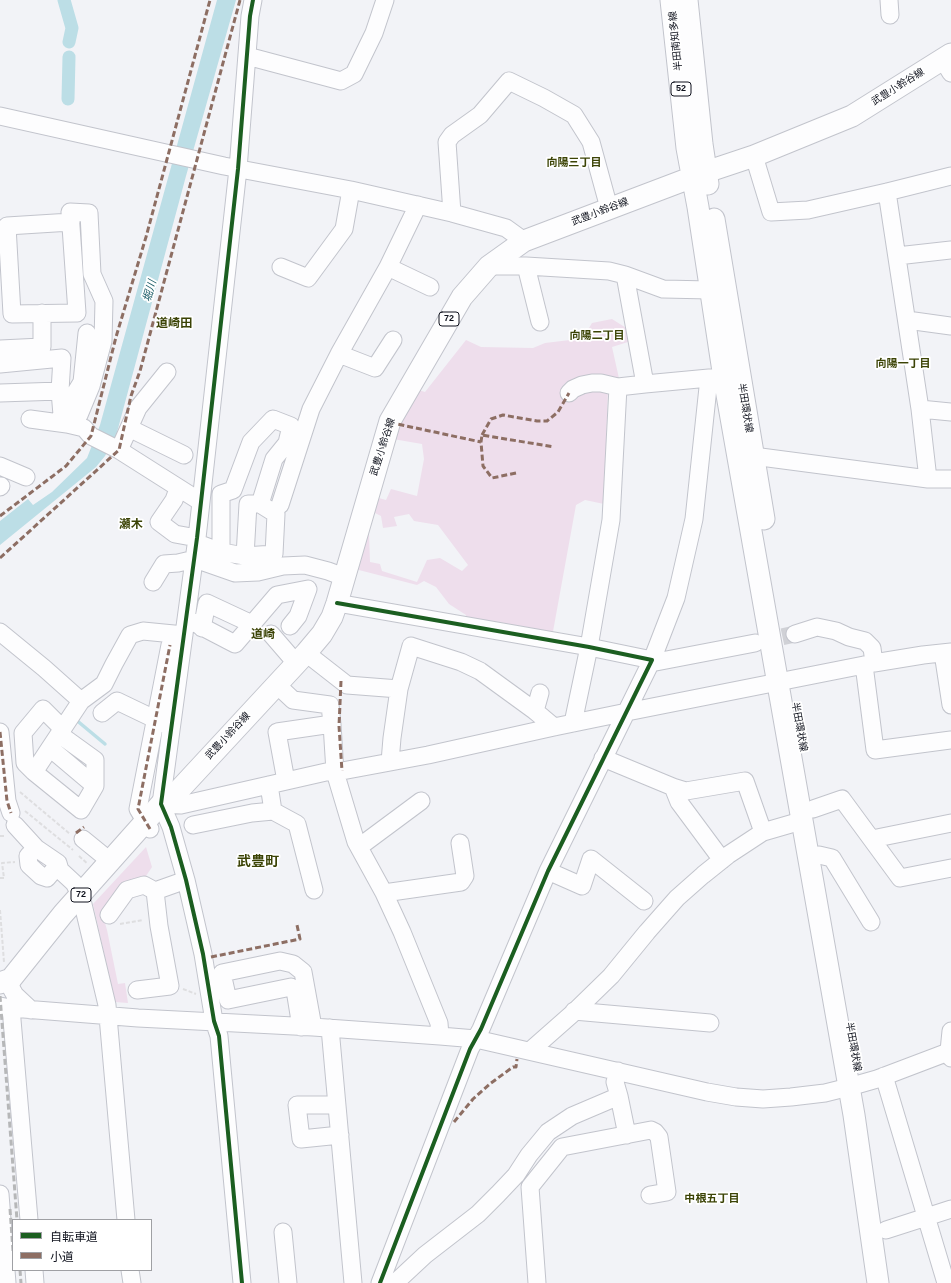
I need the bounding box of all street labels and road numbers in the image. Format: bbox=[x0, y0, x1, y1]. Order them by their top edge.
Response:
street label: 半田南知多線 bbox=[667, 11, 685, 71]
street label: 武豊小鈴谷線 bbox=[869, 66, 927, 108]
road number: 52 bbox=[671, 82, 691, 96]
street label: 武豊小鈴谷線 bbox=[570, 196, 630, 228]
road number: 72 bbox=[439, 312, 459, 326]
street label: 半田環状線 bbox=[735, 382, 755, 434]
street label: 武豊小鈴谷線 bbox=[368, 417, 398, 477]
street label: 半田環状線 bbox=[789, 701, 809, 753]
street label: 武豊小鈴谷線 bbox=[203, 710, 253, 762]
road number: 72 bbox=[71, 888, 91, 902]
street label: 半田環状線 bbox=[843, 1021, 863, 1073]

